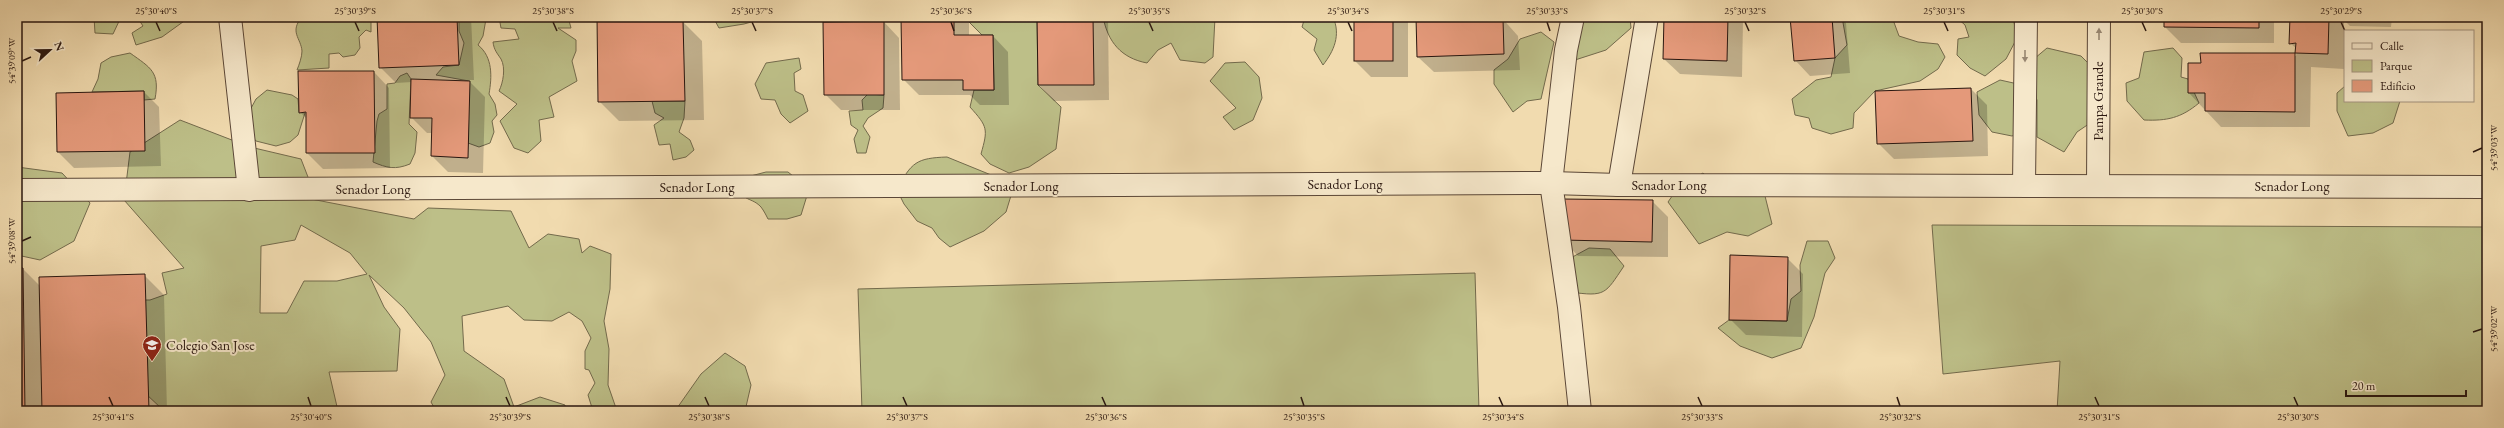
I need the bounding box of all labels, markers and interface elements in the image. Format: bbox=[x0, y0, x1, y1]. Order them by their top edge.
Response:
text: 25°30'40"S bbox=[135, 4, 177, 17]
text: 25°30'39"S bbox=[334, 4, 376, 17]
text: 25°30'38"S bbox=[532, 4, 574, 17]
text: 25°30'37"S bbox=[731, 4, 773, 17]
text: 25°30'36"S bbox=[930, 4, 972, 17]
text: 25°30'35"S bbox=[1128, 4, 1170, 17]
text: 25°30'34"S bbox=[1327, 4, 1369, 17]
text: 25°30'33"S bbox=[1526, 4, 1568, 17]
text: 25°30'32"S bbox=[1724, 4, 1766, 17]
text: 25°30'31"S bbox=[1923, 4, 1965, 17]
text: 25°30'30"S bbox=[2121, 4, 2163, 17]
text: 25°30'29"S bbox=[2320, 4, 2362, 17]
one-way arrow bbox=[2096, 27, 2102, 40]
north arrow bbox=[30, 30, 70, 70]
legend bbox=[2344, 30, 2474, 102]
text: 54°39'09"W bbox=[5, 37, 18, 84]
text: Calle bbox=[2380, 38, 2404, 54]
text: N bbox=[51, 40, 67, 53]
one-way arrow bbox=[2022, 50, 2028, 63]
text: Parque bbox=[2380, 58, 2412, 74]
street label: Pampa Grande bbox=[2089, 61, 2107, 141]
text: Edificio bbox=[2380, 78, 2416, 94]
text: 54°39'03"W bbox=[2487, 124, 2500, 171]
street label: Senador Long bbox=[1307, 175, 1383, 193]
street label: Senador Long bbox=[1631, 176, 1707, 194]
street label: Senador Long bbox=[983, 177, 1059, 195]
street label: Senador Long bbox=[2254, 177, 2330, 195]
street label: Senador Long bbox=[659, 178, 735, 196]
street label: Senador Long bbox=[335, 180, 411, 198]
text: 54°39'08"W bbox=[5, 217, 18, 264]
text: 54°39'02"W bbox=[2487, 305, 2500, 352]
school or university icon: Colegio San Jose bbox=[141, 334, 163, 362]
place label: Colegio San Jose bbox=[166, 336, 255, 354]
scale bar bbox=[2346, 372, 2466, 398]
text: 20 m bbox=[2352, 378, 2376, 394]
text: 25°30'41"S bbox=[92, 410, 134, 423]
text: 25°30'40"S bbox=[290, 410, 332, 423]
text: 25°30'39"S bbox=[489, 410, 531, 423]
text: 25°30'38"S bbox=[688, 410, 730, 423]
text: 25°30'37"S bbox=[886, 410, 928, 423]
text: 25°30'36"S bbox=[1085, 410, 1127, 423]
text: 25°30'35"S bbox=[1283, 410, 1325, 423]
text: 25°30'34"S bbox=[1482, 410, 1524, 423]
text: 25°30'33"S bbox=[1681, 410, 1723, 423]
text: 25°30'32"S bbox=[1879, 410, 1921, 423]
text: 25°30'31"S bbox=[2078, 410, 2120, 423]
text: 25°30'30"S bbox=[2277, 410, 2319, 423]

